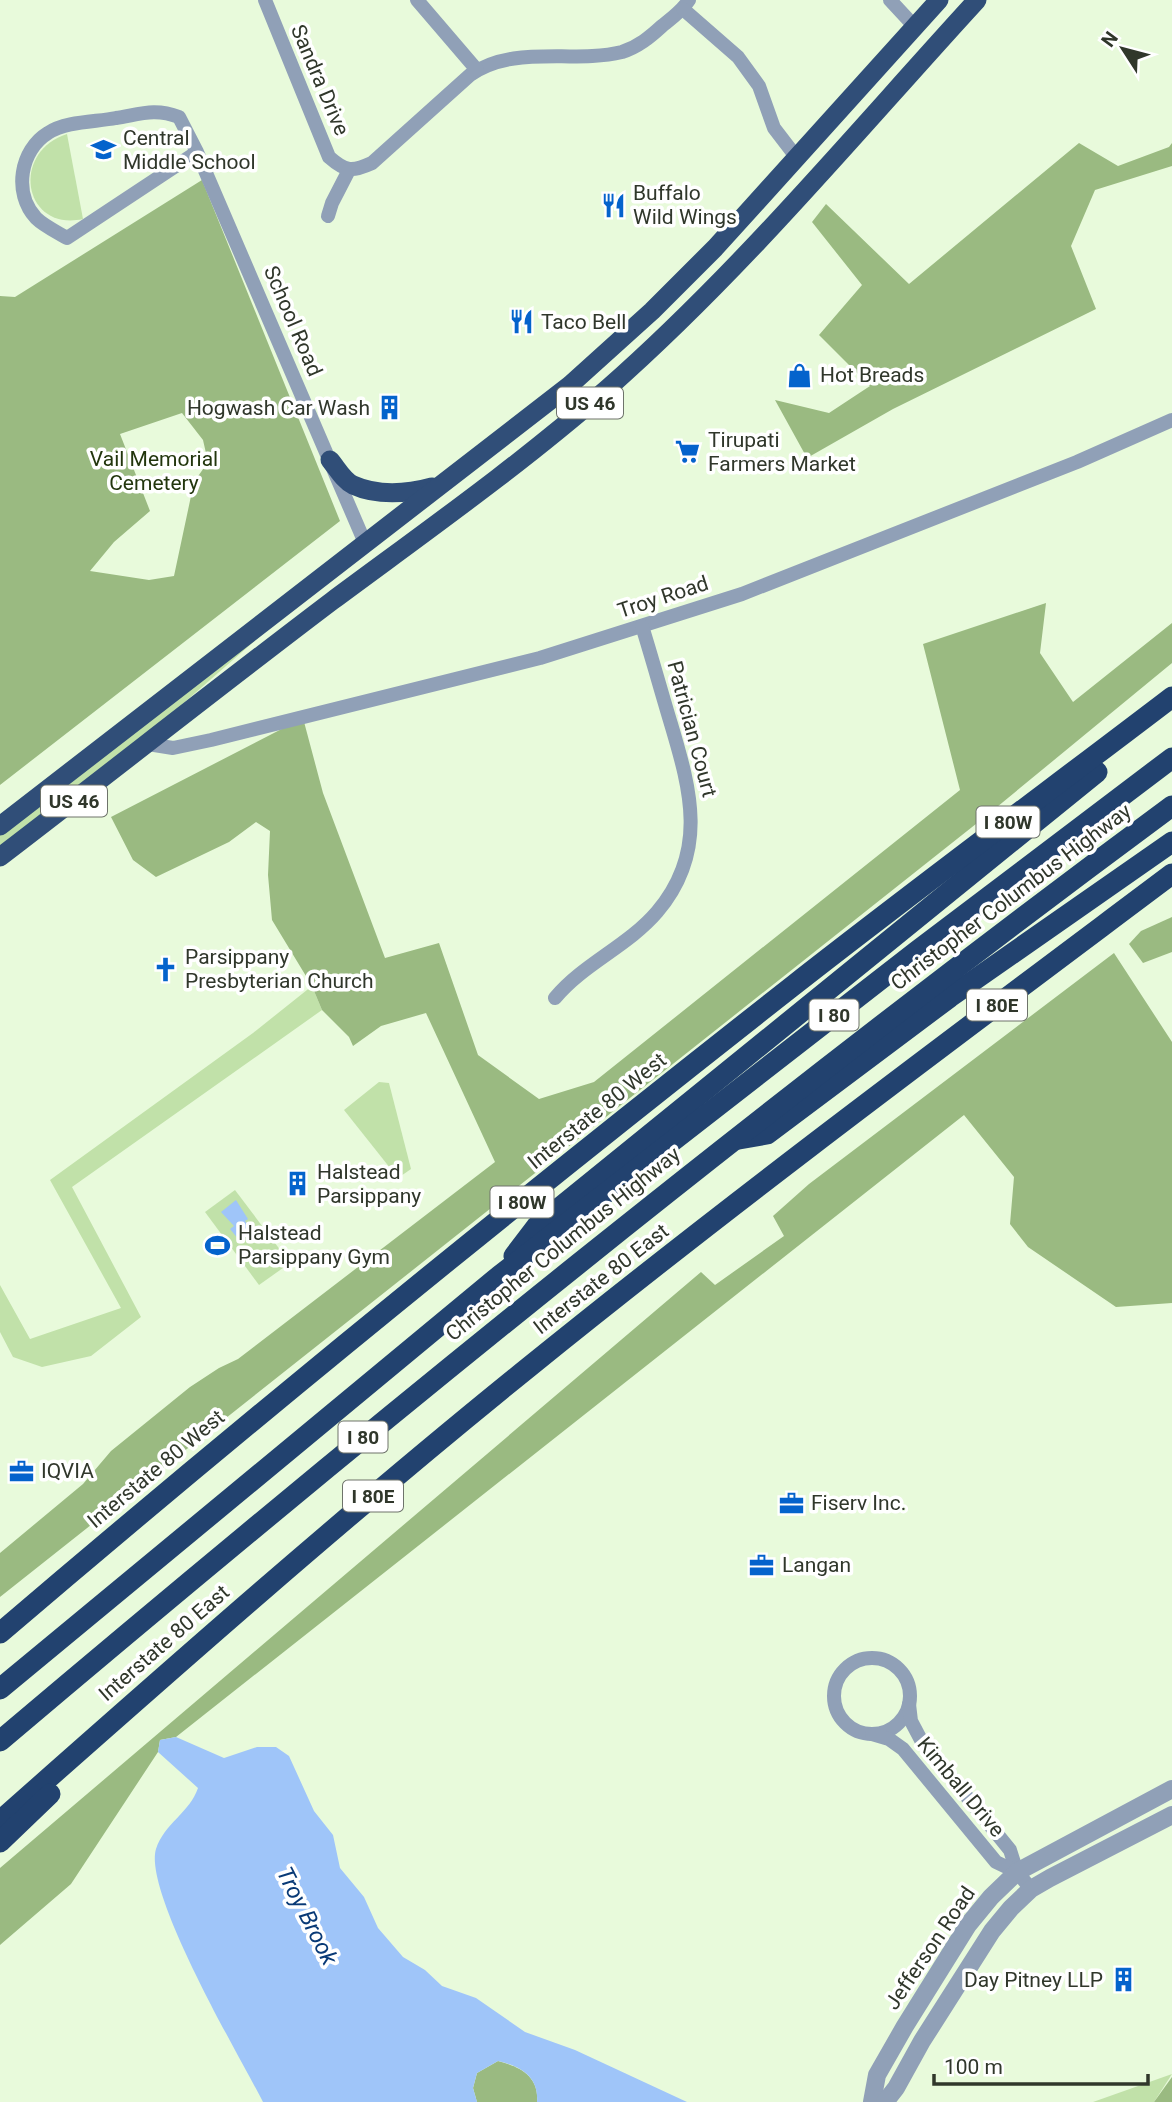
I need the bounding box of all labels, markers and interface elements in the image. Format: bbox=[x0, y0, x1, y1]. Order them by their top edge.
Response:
north arrow bbox=[1088, 14, 1158, 84]
street label: Sandra Drive bbox=[286, 21, 354, 139]
text: N bbox=[1096, 27, 1123, 51]
place label: Central Middle School bbox=[123, 126, 256, 174]
school or university icon: Central Middle School bbox=[89, 136, 117, 164]
place label: Buffalo Wild Wings bbox=[633, 181, 737, 229]
restaurant icon: Buffalo Wild Wings bbox=[599, 191, 627, 219]
street label: School Road bbox=[259, 262, 327, 380]
restaurant icon: Taco Bell bbox=[507, 308, 535, 336]
place label: Taco Bell bbox=[541, 310, 626, 334]
shop icon: Hot Breads bbox=[786, 361, 814, 389]
place label: Hot Breads bbox=[820, 363, 924, 387]
road number: US 46 bbox=[557, 388, 623, 418]
building icon: Hogwash Car Wash bbox=[376, 394, 404, 422]
place label: Hogwash Car Wash bbox=[187, 396, 370, 420]
place label: Tirupati Farmers Market bbox=[708, 428, 856, 476]
supermarket icon: Tirupati Farmers Market bbox=[674, 438, 702, 466]
park label: Vail Memorial Cemetery bbox=[90, 447, 218, 495]
street label: Troy Road bbox=[615, 571, 711, 623]
street label: Patrician Court bbox=[662, 658, 722, 800]
road number: US 46 bbox=[41, 786, 107, 816]
street label: Christopher Columbus Highway bbox=[886, 799, 1136, 995]
road number: I 80W bbox=[976, 806, 1040, 838]
place label: Parsippany Presbyterian Church bbox=[185, 945, 374, 993]
church icon: Parsippany Presbyterian Church bbox=[151, 955, 179, 983]
road number: I 80E bbox=[967, 990, 1027, 1021]
road number: I 80 bbox=[810, 1000, 858, 1030]
street label: Interstate 80 West bbox=[523, 1048, 671, 1174]
street label: Christopher Columbus Highway bbox=[441, 1142, 685, 1346]
place label: Halstead Parsippany bbox=[317, 1160, 421, 1208]
building icon: Halstead Parsippany bbox=[283, 1170, 311, 1198]
road number: I 80W bbox=[490, 1186, 554, 1218]
street label: Interstate 80 East bbox=[529, 1219, 673, 1339]
place label: Halstead Parsippany Gym bbox=[238, 1221, 390, 1269]
sports icon: Halstead Parsippany Gym bbox=[204, 1231, 232, 1259]
street label: Interstate 80 West bbox=[83, 1405, 229, 1533]
road number: I 80 bbox=[338, 1422, 388, 1452]
office icon: IQVIA bbox=[7, 1457, 35, 1485]
place label: IQVIA bbox=[41, 1459, 94, 1483]
road number: I 80E bbox=[343, 1480, 403, 1512]
office icon: Fiserv Inc. bbox=[777, 1489, 805, 1517]
place label: Fiserv Inc. bbox=[811, 1491, 906, 1515]
office icon: Langan bbox=[748, 1551, 776, 1579]
place label: Langan bbox=[782, 1553, 851, 1577]
street label: Interstate 80 East bbox=[94, 1580, 234, 1706]
street label: Kimball Drive bbox=[912, 1732, 1010, 1842]
water label: Troy Brook bbox=[271, 1862, 344, 1970]
street label: Jefferson Road bbox=[880, 1882, 980, 2014]
building icon: Day Pitney LLP bbox=[1109, 1966, 1137, 1994]
place label: Day Pitney LLP bbox=[964, 1968, 1103, 1992]
scale bar bbox=[934, 2042, 1148, 2086]
text: 100 m bbox=[944, 2055, 1003, 2079]

